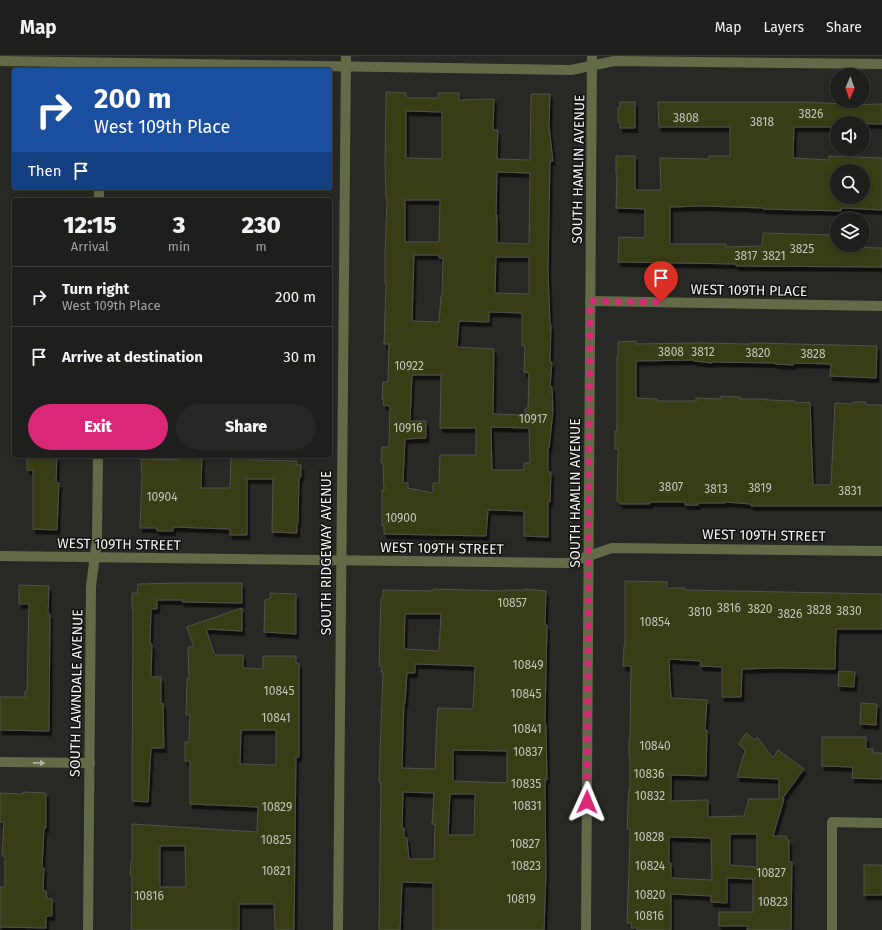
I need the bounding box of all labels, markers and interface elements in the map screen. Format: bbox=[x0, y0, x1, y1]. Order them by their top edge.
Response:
text: Map bbox=[20, 16, 57, 39]
text: Map bbox=[715, 19, 741, 36]
text: Layers bbox=[763, 19, 804, 36]
text: Share bbox=[826, 19, 862, 36]
north arrow bbox=[830, 68, 870, 108]
map controls bbox=[830, 68, 870, 252]
text: 200 m bbox=[94, 82, 172, 115]
icon: right bbox=[28, 84, 80, 136]
street label: SOUTH HAMLIN AVENUE bbox=[569, 94, 588, 244]
house number: 3826 bbox=[799, 107, 823, 121]
house number: 3808 bbox=[673, 111, 699, 125]
house number: 3818 bbox=[750, 115, 774, 129]
text: West 109th Place bbox=[94, 116, 230, 138]
button: sound bbox=[830, 116, 870, 156]
icon: arrive bbox=[70, 160, 92, 182]
text: Then bbox=[28, 162, 62, 180]
button: search bbox=[830, 164, 870, 204]
text: 12:15 bbox=[63, 211, 117, 239]
text: 3 bbox=[173, 211, 185, 239]
text: 230 bbox=[241, 211, 281, 239]
button: layers bbox=[830, 212, 870, 252]
text: Arrival bbox=[71, 239, 109, 254]
text: min bbox=[168, 239, 190, 254]
text: m bbox=[256, 239, 267, 254]
house number: 3825 bbox=[790, 242, 814, 256]
house number: 3817 bbox=[735, 249, 757, 263]
house number: 3821 bbox=[762, 249, 786, 263]
pin bbox=[644, 261, 678, 302]
icon: arrive bbox=[650, 267, 672, 289]
text: Turn right bbox=[62, 280, 129, 298]
street label: WEST 109TH PLACE bbox=[690, 281, 808, 300]
icon: right bbox=[28, 286, 50, 308]
text: 200 m bbox=[275, 288, 316, 306]
text: West 109th Place bbox=[62, 298, 161, 313]
house number: 3808 bbox=[658, 345, 684, 359]
house number: 3812 bbox=[691, 345, 715, 359]
icon: arrive bbox=[28, 346, 50, 368]
house number: 3820 bbox=[745, 346, 771, 360]
house number: 3828 bbox=[800, 347, 826, 361]
text: Arrive at destination bbox=[62, 348, 203, 366]
text: 30 m bbox=[283, 348, 316, 366]
house number: 10922 bbox=[394, 359, 424, 373]
button: Exit bbox=[28, 404, 168, 450]
button: Share bbox=[176, 404, 316, 450]
house number: 10917 bbox=[519, 412, 547, 426]
street label: SOUTH HAMLIN AVENUE bbox=[567, 418, 584, 568]
house number: 10916 bbox=[393, 421, 423, 435]
street label: SOUTH RIDGEWAY AVENUE bbox=[318, 471, 335, 635]
house number: 3807 bbox=[659, 480, 683, 494]
house number: 3819 bbox=[748, 481, 772, 495]
house number: 3813 bbox=[704, 482, 728, 496]
house number: 3831 bbox=[838, 484, 862, 498]
house number: 10904 bbox=[146, 490, 178, 504]
house number: 10900 bbox=[385, 511, 417, 525]
street label: WEST 109TH STREET bbox=[702, 526, 827, 545]
street label: WEST 109TH STREET bbox=[57, 535, 182, 554]
street label: WEST 109TH STREET bbox=[380, 539, 505, 558]
house number: 10857 bbox=[497, 596, 527, 610]
house number: 3816 bbox=[717, 601, 741, 615]
house number: 3820 bbox=[747, 602, 773, 616]
house number: 3828 bbox=[806, 603, 832, 617]
house number: 3830 bbox=[836, 604, 862, 618]
house number: 3810 bbox=[688, 605, 712, 619]
house number: 3826 bbox=[778, 607, 802, 621]
street label: SOUTH LAWNDALE AVENUE bbox=[67, 609, 86, 777]
house number: 10854 bbox=[640, 615, 671, 629]
house number: 10849 bbox=[513, 658, 543, 672]
house number: 10845 bbox=[264, 684, 294, 698]
house number: 10845 bbox=[511, 687, 541, 701]
house number: 10841 bbox=[261, 711, 291, 725]
house number: 10841 bbox=[512, 722, 542, 736]
house number: 10840 bbox=[639, 739, 671, 753]
house number: 10837 bbox=[513, 745, 543, 759]
one-way arrow bbox=[33, 760, 46, 766]
house number: 10836 bbox=[634, 767, 664, 781]
house number: 10835 bbox=[511, 777, 541, 791]
position arrow bbox=[566, 781, 608, 823]
house number: 10832 bbox=[635, 789, 665, 803]
house number: 10831 bbox=[512, 799, 542, 813]
house number: 10829 bbox=[262, 800, 292, 814]
house number: 10828 bbox=[634, 830, 665, 844]
house number: 10825 bbox=[261, 833, 291, 847]
house number: 10827 bbox=[510, 837, 540, 851]
house number: 10823 bbox=[511, 859, 541, 873]
house number: 10824 bbox=[635, 859, 666, 873]
house number: 10821 bbox=[261, 864, 291, 878]
house number: 10827 bbox=[756, 866, 786, 880]
house number: 10820 bbox=[634, 888, 666, 902]
house number: 10816 bbox=[134, 889, 164, 903]
house number: 10819 bbox=[506, 892, 536, 906]
house number: 10823 bbox=[758, 895, 788, 909]
house number: 10816 bbox=[634, 909, 664, 923]

